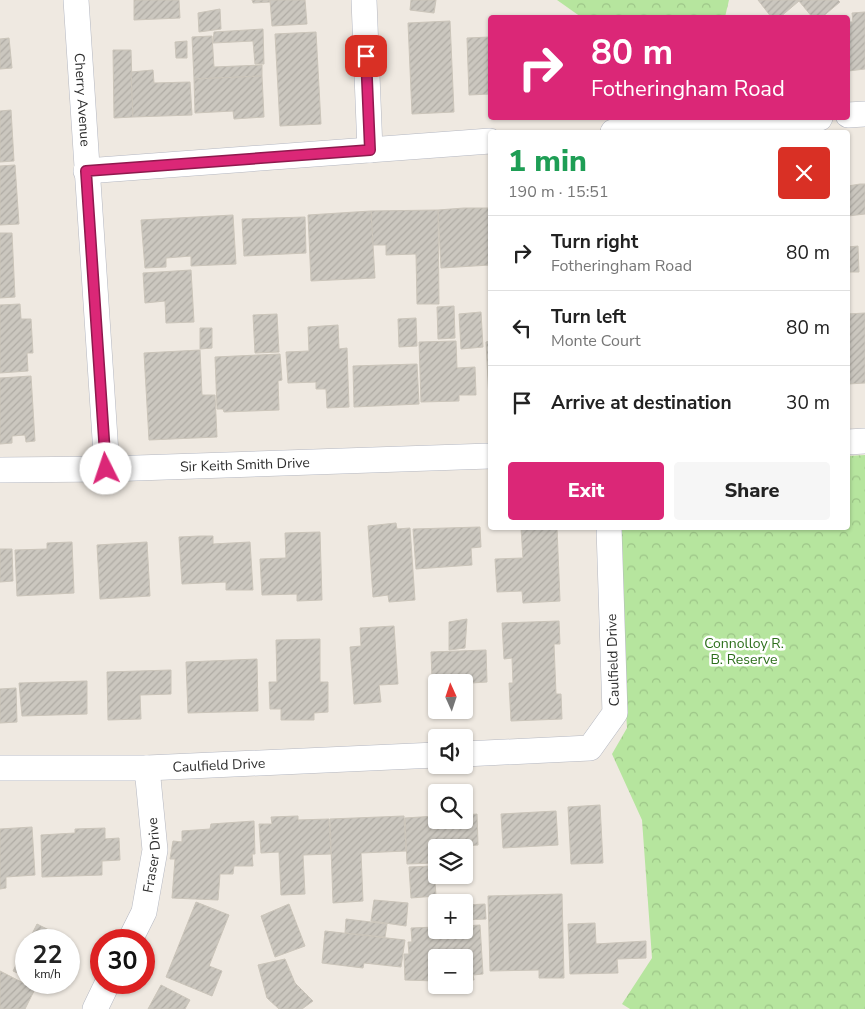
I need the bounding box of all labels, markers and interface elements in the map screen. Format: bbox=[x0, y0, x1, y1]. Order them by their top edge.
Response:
text: 80 m bbox=[591, 29, 673, 76]
pin bbox=[345, 35, 387, 77]
icon: right bbox=[508, 35, 573, 100]
icon: arrive bbox=[352, 42, 380, 70]
street label: Cherry Avenue bbox=[70, 52, 95, 147]
text: Fotheringham Road bbox=[591, 74, 785, 104]
text: 1 min bbox=[508, 141, 587, 182]
button: close bbox=[778, 147, 830, 199]
text: 190 m · 15:51 bbox=[508, 181, 609, 203]
text: Turn right bbox=[551, 229, 638, 255]
icon: right bbox=[508, 239, 536, 267]
text: 80 m bbox=[786, 240, 830, 266]
text: Fotheringham Road bbox=[551, 255, 692, 277]
text: Turn left bbox=[551, 304, 626, 330]
icon: left bbox=[508, 314, 536, 342]
text: 80 m bbox=[786, 315, 830, 341]
text: Monte Court bbox=[551, 330, 641, 352]
icon: arrive bbox=[508, 389, 536, 417]
text: Arrive at destination bbox=[551, 390, 732, 416]
text: 30 m bbox=[786, 390, 830, 416]
position arrow bbox=[79, 442, 131, 494]
street label: Sir Keith Smith Drive bbox=[180, 453, 310, 476]
button: Exit bbox=[508, 462, 664, 520]
button: Share bbox=[674, 462, 830, 520]
street label: Caulfield Drive bbox=[602, 613, 624, 707]
park label: Connolloy R. B. Reserve bbox=[704, 634, 784, 669]
north arrow bbox=[428, 674, 472, 719]
map controls bbox=[428, 674, 473, 994]
button: sound bbox=[428, 729, 473, 774]
street label: Caulfield Drive bbox=[172, 753, 266, 776]
button: search bbox=[428, 784, 473, 829]
street label: Fraser Drive bbox=[138, 817, 165, 894]
button: layers bbox=[428, 839, 473, 884]
button: + bbox=[428, 894, 473, 939]
speed limit sign: 30 bbox=[90, 929, 155, 994]
text: 22 bbox=[32, 938, 63, 972]
button: − bbox=[428, 949, 473, 994]
text: km/h bbox=[34, 966, 61, 982]

